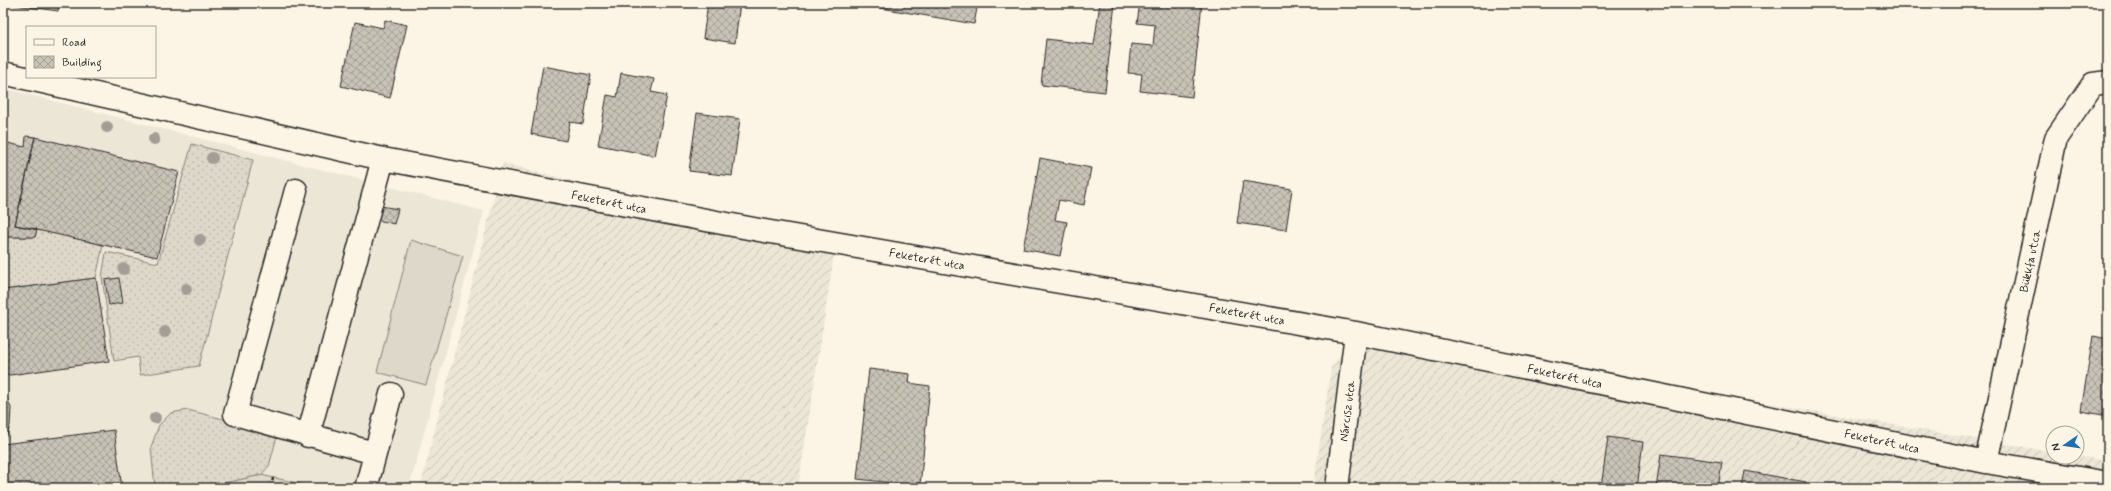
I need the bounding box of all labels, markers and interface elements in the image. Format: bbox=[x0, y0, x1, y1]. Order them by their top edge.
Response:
legend bbox=[26, 26, 156, 78]
text: Road bbox=[62, 35, 86, 51]
text: Building bbox=[62, 55, 102, 72]
street label: Feketerét utca bbox=[570, 188, 648, 218]
street label: Bükkfa utca bbox=[2017, 228, 2046, 294]
street label: Feketerét utca bbox=[888, 245, 966, 275]
street label: Feketerét utca bbox=[1208, 300, 1286, 330]
street label: Feketerét utca bbox=[1526, 361, 1604, 393]
street label: Nárcisz utca bbox=[1336, 379, 1360, 443]
north arrow bbox=[2045, 425, 2085, 465]
street label: Feketerét utca bbox=[1843, 426, 1921, 458]
text: N bbox=[2049, 442, 2064, 452]

